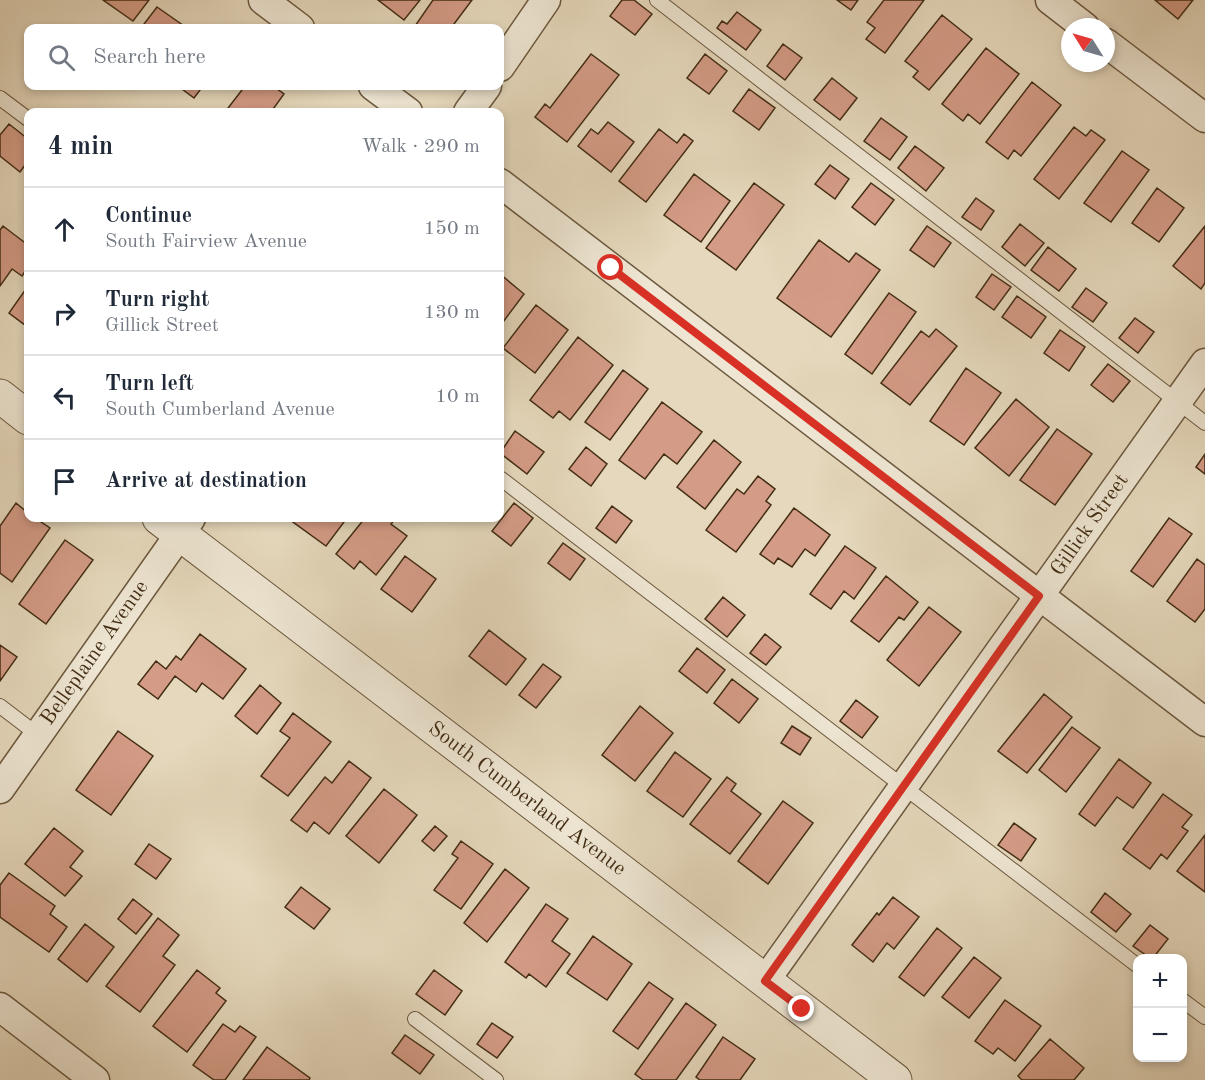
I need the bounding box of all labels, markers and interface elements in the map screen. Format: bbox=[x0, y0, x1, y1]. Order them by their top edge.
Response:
north arrow bbox=[1061, 18, 1115, 72]
search box bbox=[24, 24, 504, 90]
icon: search bbox=[45, 41, 78, 74]
text: Search here bbox=[93, 46, 206, 68]
text: 4 min bbox=[48, 134, 113, 160]
text: Walk · 290 m bbox=[361, 137, 480, 157]
text: Continue bbox=[105, 205, 192, 227]
icon: ahead bbox=[48, 213, 81, 246]
text: 150 m bbox=[424, 219, 480, 239]
text: South Fairview Avenue bbox=[105, 232, 307, 252]
route start bbox=[597, 254, 623, 280]
text: Turn right bbox=[105, 289, 209, 311]
icon: right bbox=[48, 297, 81, 330]
text: 130 m bbox=[424, 303, 480, 323]
text: Gillick Street bbox=[105, 316, 219, 336]
text: Turn left bbox=[105, 373, 194, 395]
icon: left bbox=[48, 381, 81, 414]
text: 10 m bbox=[435, 387, 480, 407]
text: South Cumberland Avenue bbox=[105, 400, 335, 420]
icon: arrive bbox=[48, 465, 81, 498]
text: Arrive at destination bbox=[105, 470, 307, 492]
street label: Gillick Street bbox=[1047, 470, 1133, 580]
street label: Belleplaine Avenue bbox=[37, 577, 153, 729]
street label: South Cumberland Avenue bbox=[424, 718, 630, 880]
map controls bbox=[1133, 954, 1187, 1062]
button: + bbox=[1133, 954, 1187, 1008]
route end bbox=[788, 995, 814, 1021]
button: − bbox=[1133, 1008, 1187, 1062]

